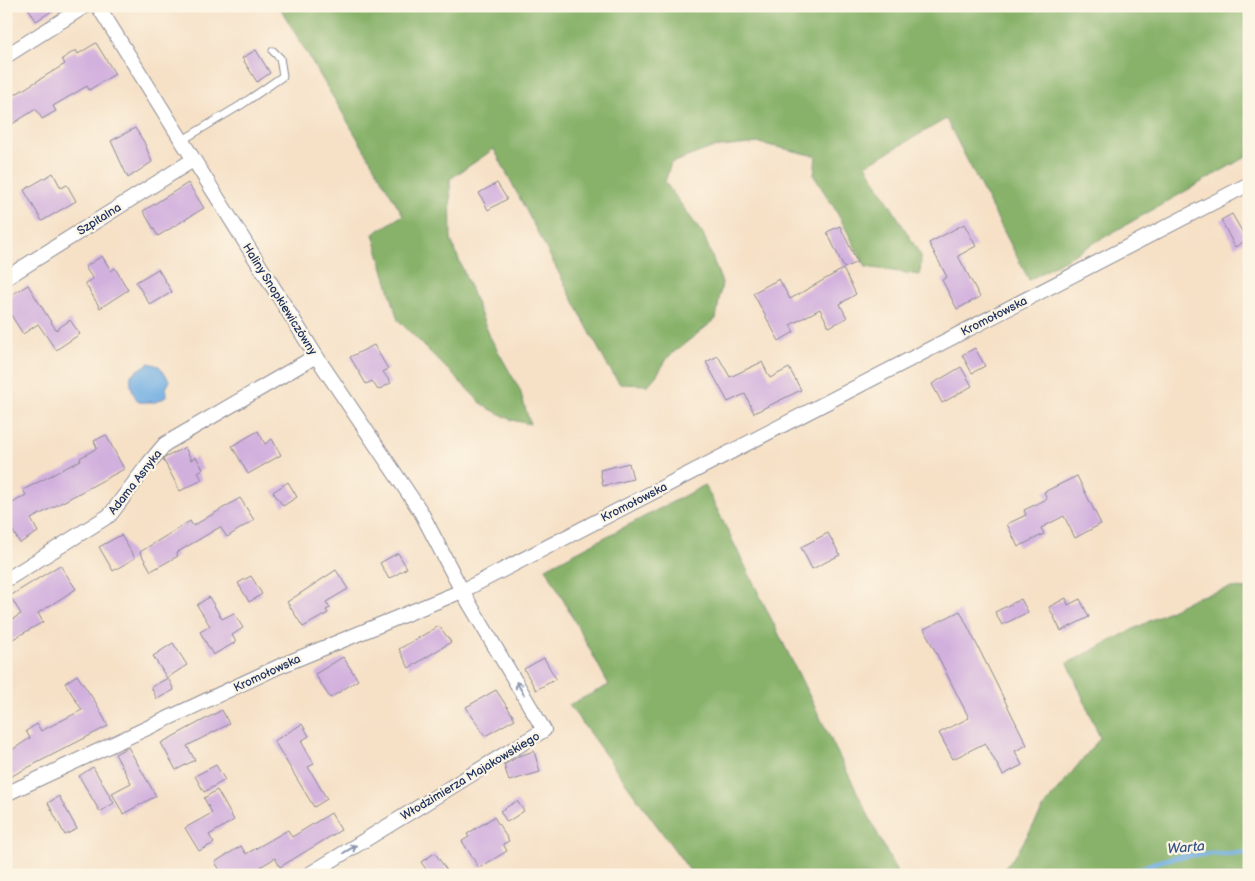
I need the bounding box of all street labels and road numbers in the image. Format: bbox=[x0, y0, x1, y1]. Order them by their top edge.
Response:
street label: Szpitalna bbox=[74, 200, 124, 239]
street label: Haliny Snopkiewiczówny bbox=[239, 241, 320, 358]
street label: Kromołowska bbox=[959, 293, 1030, 340]
street label: Adama Asnyka bbox=[105, 447, 166, 518]
street label: Kromołowska bbox=[599, 479, 670, 526]
street label: Kromołowska bbox=[231, 651, 303, 696]
street label: Włodzimierza Majakowskiego bbox=[398, 729, 543, 824]

